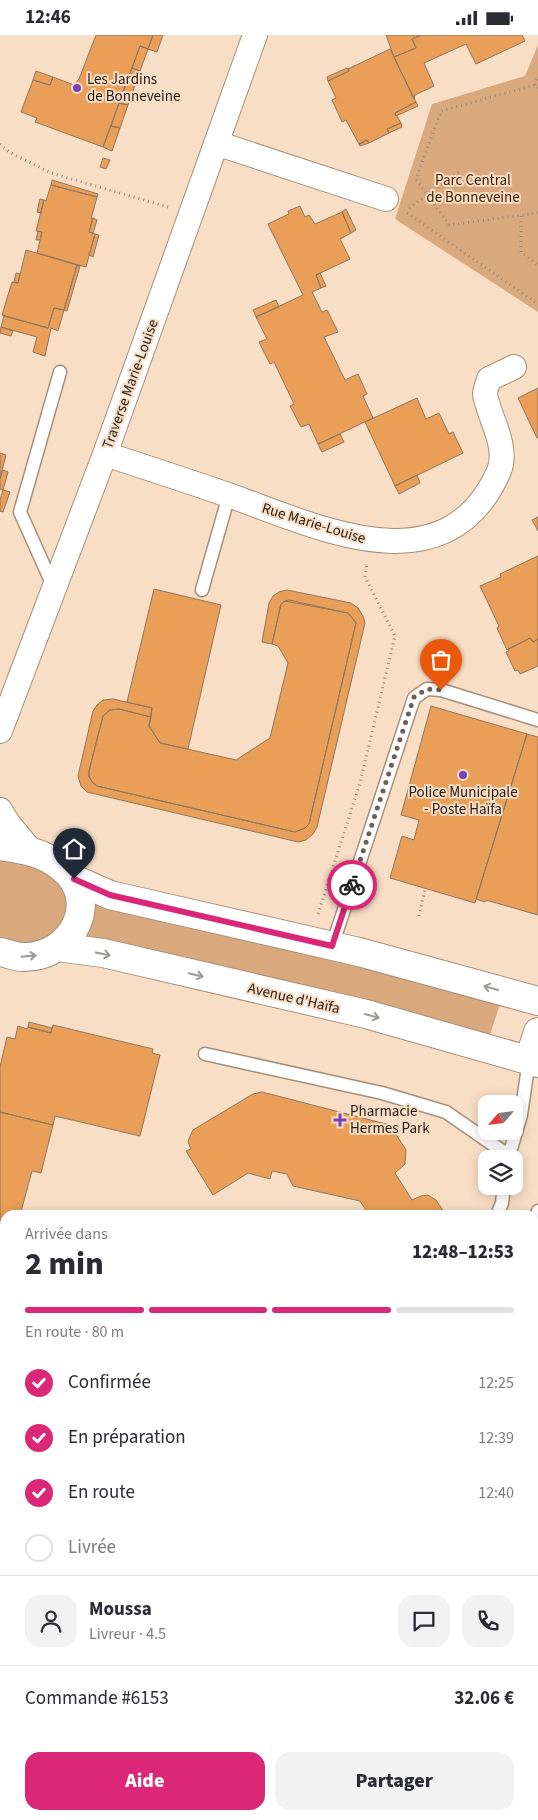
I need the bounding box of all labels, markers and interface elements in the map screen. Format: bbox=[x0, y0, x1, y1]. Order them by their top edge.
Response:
text: 12:46 bbox=[25, 4, 71, 31]
place label: Les Jardins de Bonneveine bbox=[87, 69, 180, 107]
marker: Les Jardins de Bonneveine bbox=[71, 82, 83, 94]
park label: Parc Central de Bonneveine bbox=[426, 170, 520, 208]
street label: Traverse Marie-Louise bbox=[97, 316, 164, 452]
street label: Rue Marie-Louise bbox=[259, 498, 368, 549]
pin bbox=[420, 639, 462, 690]
icon: bag bbox=[427, 646, 455, 674]
marker: Police Municipale - Poste Haïfa bbox=[457, 769, 469, 781]
place label: Police Municipale - Poste Haïfa bbox=[408, 782, 518, 820]
pin bbox=[53, 828, 95, 879]
icon: home bbox=[60, 835, 88, 863]
courier bbox=[327, 860, 377, 910]
icon: bike bbox=[338, 871, 366, 899]
one-way arrow bbox=[95, 949, 111, 959]
one-way arrow bbox=[21, 951, 37, 960]
one-way arrow bbox=[188, 971, 204, 980]
street label: Avenue d'Haïfa bbox=[246, 978, 342, 1019]
one-way arrow bbox=[484, 982, 500, 992]
one-way arrow bbox=[363, 1011, 379, 1021]
north arrow bbox=[478, 1095, 522, 1140]
map controls bbox=[478, 1095, 523, 1195]
place label: Pharmacie Hermes Park bbox=[350, 1101, 430, 1139]
marker: Pharmacie Hermes Park bbox=[334, 1114, 346, 1126]
button: layers bbox=[478, 1150, 523, 1195]
text: Arrivée dans bbox=[25, 1223, 108, 1245]
text: 12:48–12:53 bbox=[412, 1239, 514, 1266]
text: 2 min bbox=[25, 1241, 104, 1287]
text: En route · 80 m bbox=[25, 1321, 124, 1343]
icon: check bbox=[25, 1369, 53, 1397]
text: Confirmée bbox=[68, 1369, 151, 1396]
text: 12:25 bbox=[478, 1372, 514, 1394]
icon: check bbox=[25, 1424, 53, 1452]
text: En préparation bbox=[68, 1424, 186, 1451]
text: 12:39 bbox=[478, 1427, 514, 1449]
icon: check bbox=[25, 1479, 53, 1507]
text: En route bbox=[68, 1479, 135, 1506]
text: 12:40 bbox=[478, 1482, 514, 1504]
text: Livrée bbox=[68, 1534, 116, 1561]
button: person bbox=[25, 1595, 77, 1647]
button: chat bbox=[398, 1595, 450, 1647]
button: phone bbox=[462, 1595, 514, 1647]
text: Moussa bbox=[89, 1596, 152, 1623]
text: Livreur · 4.5 bbox=[89, 1623, 166, 1645]
text: Commande #6153 bbox=[25, 1685, 169, 1712]
text: 32.06 € bbox=[454, 1685, 514, 1712]
button: Aide bbox=[25, 1752, 265, 1810]
button: Partager bbox=[275, 1752, 514, 1810]

